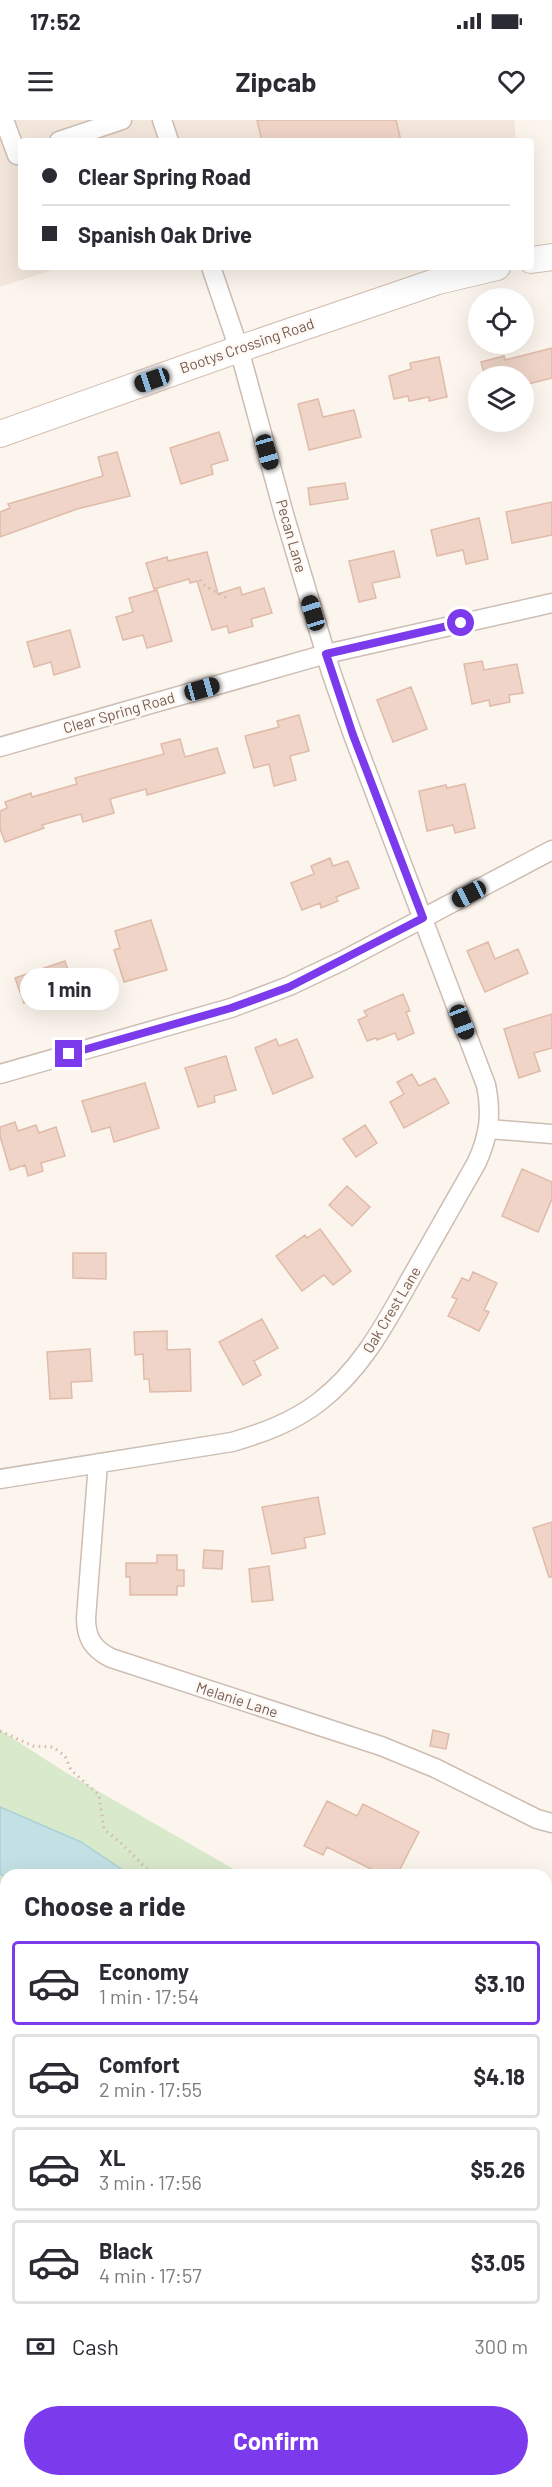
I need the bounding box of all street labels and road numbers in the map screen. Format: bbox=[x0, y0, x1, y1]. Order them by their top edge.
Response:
street label: Bootys Crossing Road bbox=[177, 314, 316, 376]
street label: Pecan Lane bbox=[273, 497, 311, 574]
street label: Clear Spring Road bbox=[61, 688, 177, 737]
street label: Oak Crest Lane bbox=[358, 1263, 424, 1356]
street label: Melanie Lane bbox=[194, 1677, 280, 1721]

